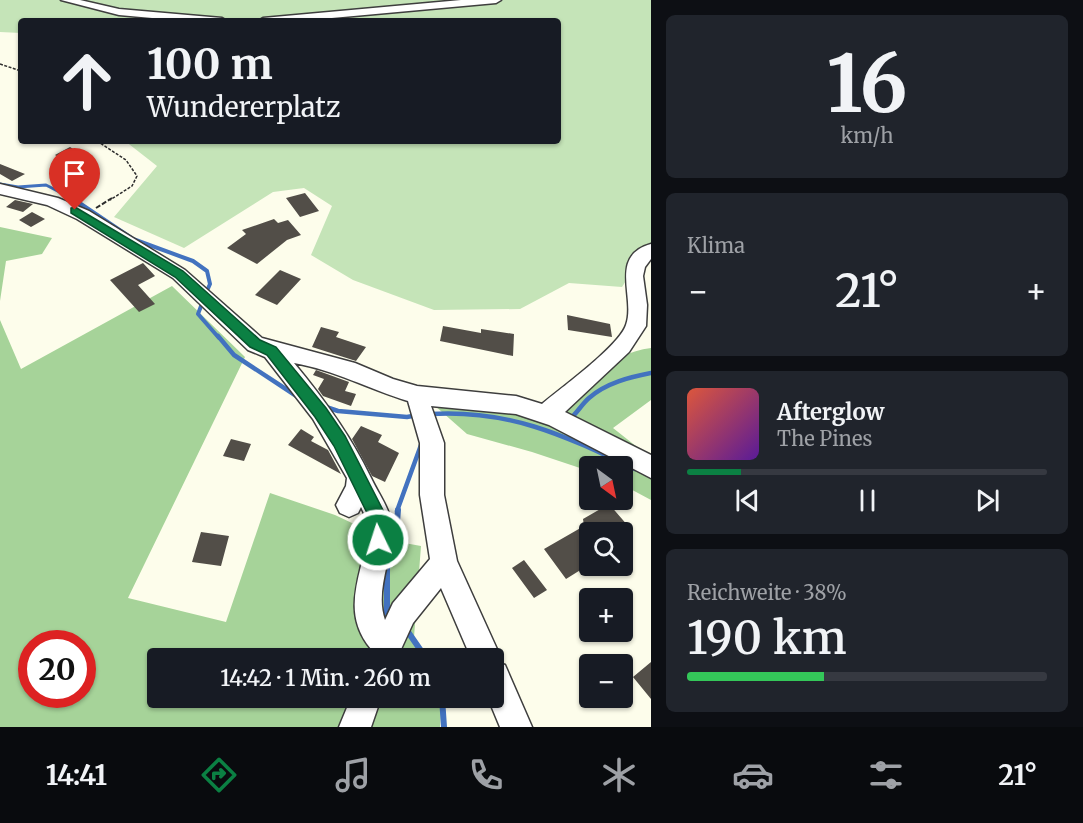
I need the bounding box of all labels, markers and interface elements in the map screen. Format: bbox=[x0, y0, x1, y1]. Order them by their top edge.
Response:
text: 16 bbox=[826, 35, 908, 133]
text: 100 m bbox=[147, 38, 273, 90]
icon: ahead bbox=[48, 42, 126, 120]
text: Wundererplatz bbox=[147, 90, 341, 124]
text: km/h bbox=[841, 123, 893, 148]
pin bbox=[49, 148, 100, 210]
icon: arrive bbox=[58, 157, 91, 190]
text: Klima bbox=[687, 233, 745, 258]
text: 21° bbox=[835, 263, 899, 319]
text: − bbox=[687, 271, 709, 312]
text: + bbox=[1025, 271, 1047, 312]
text: Afterglow bbox=[777, 398, 884, 426]
text: The Pines bbox=[777, 426, 872, 451]
north arrow bbox=[579, 456, 633, 510]
map controls bbox=[579, 456, 633, 708]
icon: previous bbox=[731, 484, 764, 517]
icon: pause bbox=[851, 484, 884, 517]
icon: next bbox=[971, 484, 1004, 517]
position arrow bbox=[346, 508, 410, 572]
button: search bbox=[579, 522, 633, 576]
text: Reichweite · 38% bbox=[687, 580, 847, 605]
button: + bbox=[579, 588, 633, 642]
text: 190 km bbox=[687, 610, 847, 666]
speed limit sign: 20 bbox=[18, 630, 96, 708]
button: − bbox=[579, 654, 633, 708]
text: 14:42 · 1 Min. · 260 m bbox=[220, 664, 431, 692]
icon: directions bbox=[198, 754, 240, 796]
icon: music bbox=[332, 754, 374, 796]
icon: phone bbox=[465, 754, 507, 796]
icon: climate bbox=[598, 754, 640, 796]
icon: car bbox=[732, 754, 774, 796]
icon: filters bbox=[865, 754, 907, 796]
text: 14:41 bbox=[46, 758, 107, 792]
text: 21° bbox=[998, 758, 1037, 792]

